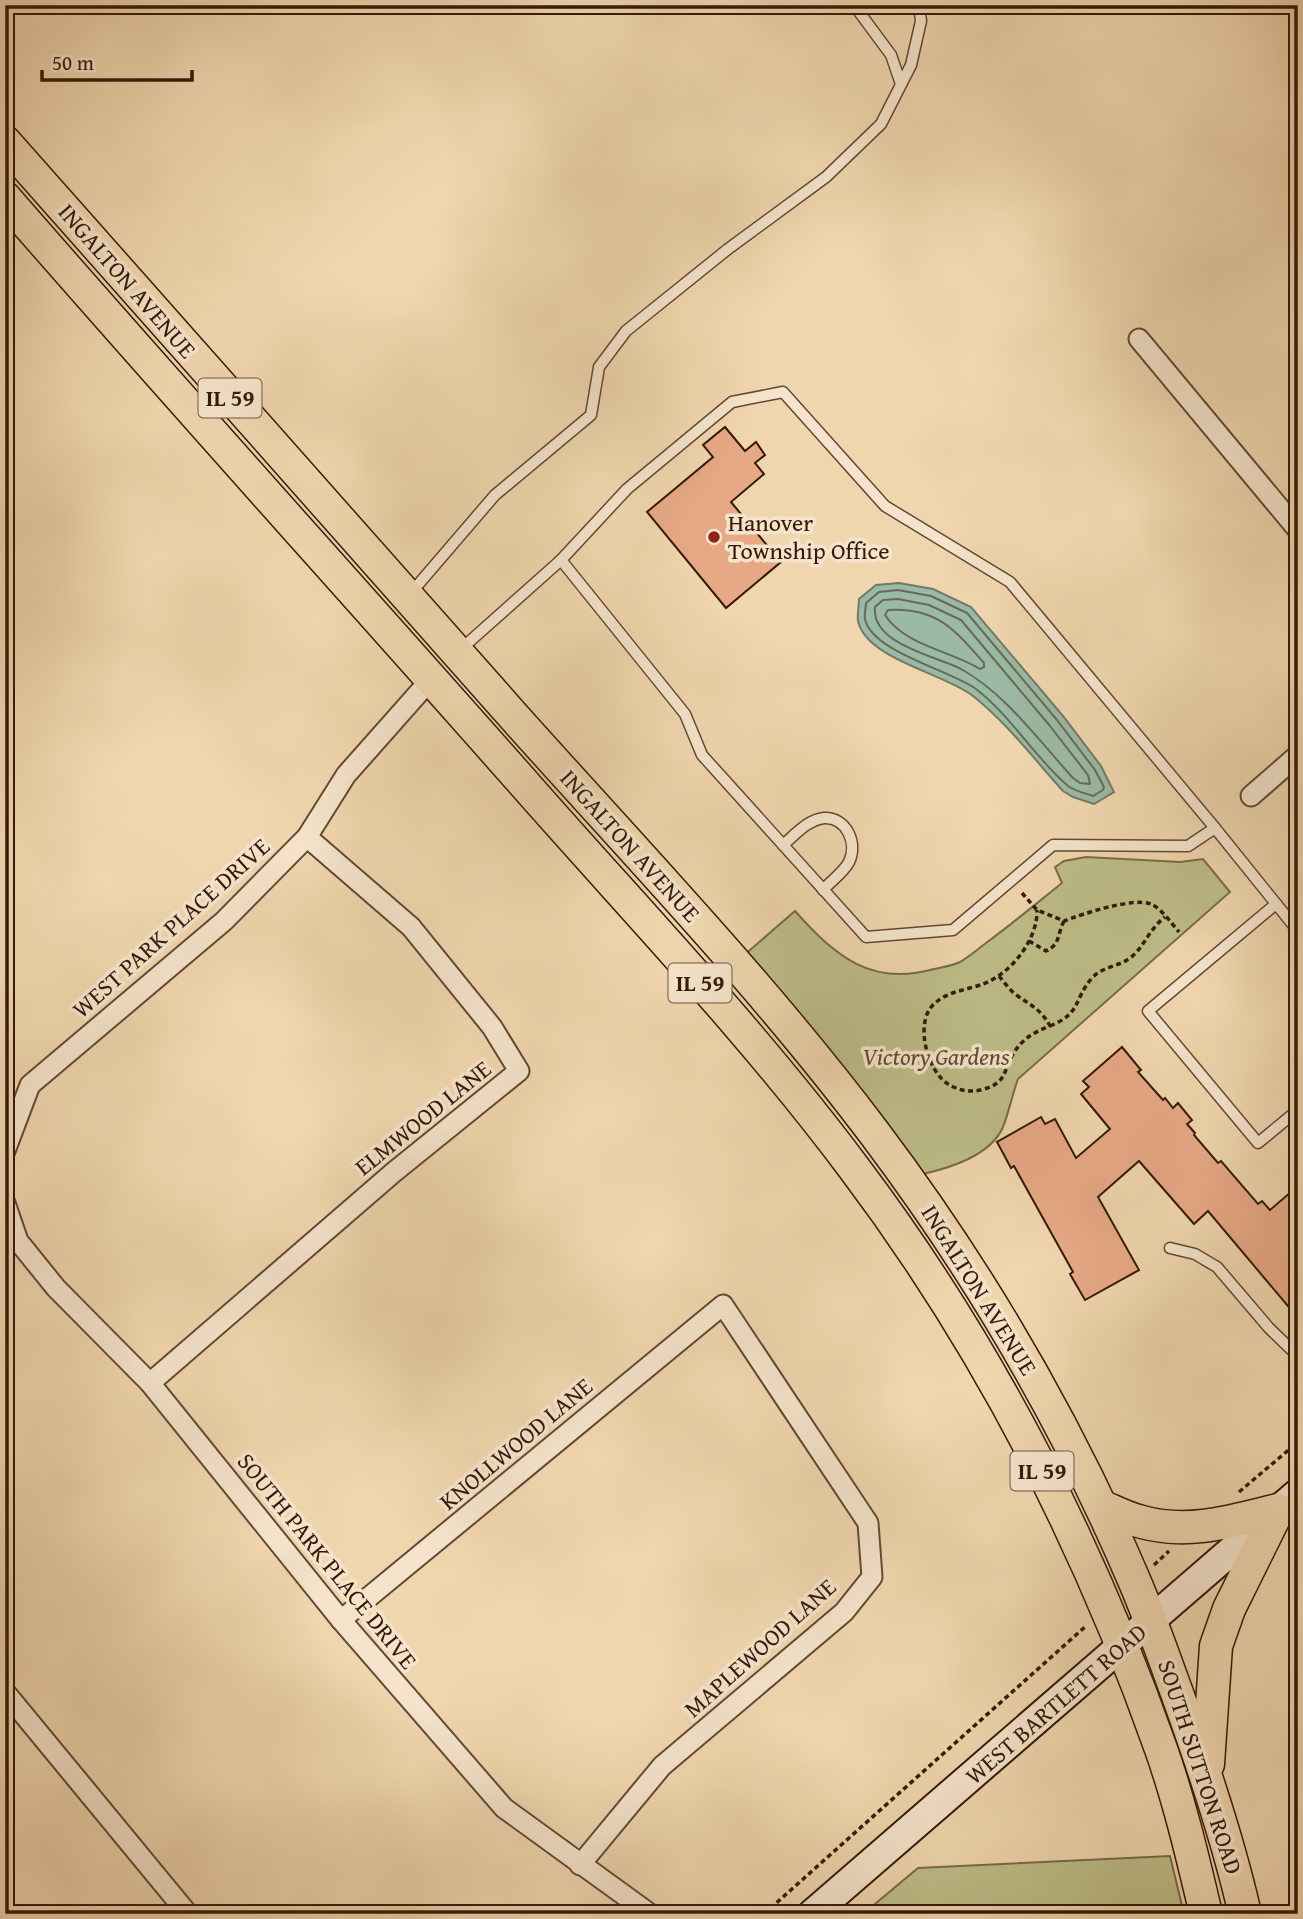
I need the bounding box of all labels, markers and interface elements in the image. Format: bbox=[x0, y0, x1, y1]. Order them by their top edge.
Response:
scale bar bbox=[42, 38, 192, 82]
text: 50 m bbox=[52, 47, 94, 78]
street label: INGALTON AVENUE bbox=[50, 196, 205, 366]
road number: IL 59 bbox=[198, 378, 262, 418]
place label: Hanover Township Office bbox=[728, 505, 890, 568]
marker: Hanover Township Office bbox=[706, 529, 722, 545]
street label: INGALTON AVENUE bbox=[552, 761, 709, 930]
street label: WEST PARK PLACE DRIVE bbox=[64, 829, 277, 1026]
road number: IL 59 bbox=[668, 964, 732, 1002]
park label: Victory Gardens bbox=[862, 1039, 1010, 1074]
street label: ELMWOOD LANE bbox=[347, 1052, 498, 1184]
street label: INGALTON AVENUE bbox=[913, 1198, 1046, 1382]
street label: KNOLLWOOD LANE bbox=[432, 1369, 600, 1518]
street label: SOUTH PARK PLACE DRIVE bbox=[229, 1445, 426, 1676]
road number: IL 59 bbox=[1010, 1452, 1074, 1490]
street label: MAPLEWOOD LANE bbox=[676, 1570, 843, 1726]
street label: WEST BARTLETT ROAD bbox=[957, 1615, 1154, 1793]
street label: SOUTH SUTTON ROAD bbox=[1149, 1655, 1252, 1879]

